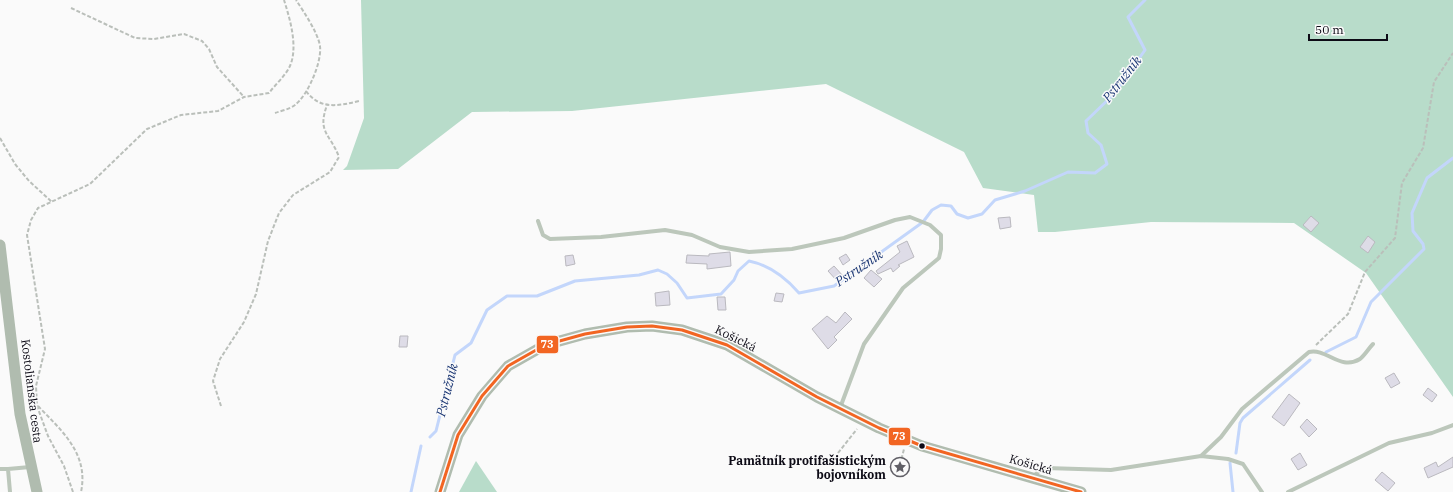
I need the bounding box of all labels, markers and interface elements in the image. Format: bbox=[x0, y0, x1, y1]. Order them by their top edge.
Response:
scale bar bbox=[1309, 16, 1387, 42]
text: 50 m bbox=[1315, 22, 1344, 37]
water label: Pstružník bbox=[1098, 52, 1145, 106]
water label: Pstružník bbox=[831, 246, 886, 291]
street label: Košická bbox=[713, 322, 760, 355]
line badge: 73 bbox=[536, 335, 559, 354]
text: 73 bbox=[540, 337, 554, 351]
street label: Kostolianska cesta bbox=[18, 338, 46, 444]
water label: Pstružník bbox=[432, 362, 462, 419]
line badge: 73 bbox=[888, 427, 911, 446]
text: 73 bbox=[892, 429, 906, 443]
unlabelled marker bbox=[917, 441, 927, 451]
street label: Košická bbox=[1008, 451, 1055, 477]
place label: Pamätník protifašistickým bojovníkom bbox=[728, 453, 886, 482]
place icon: Pamätník protifašistickým bojovníkom bbox=[889, 456, 911, 478]

